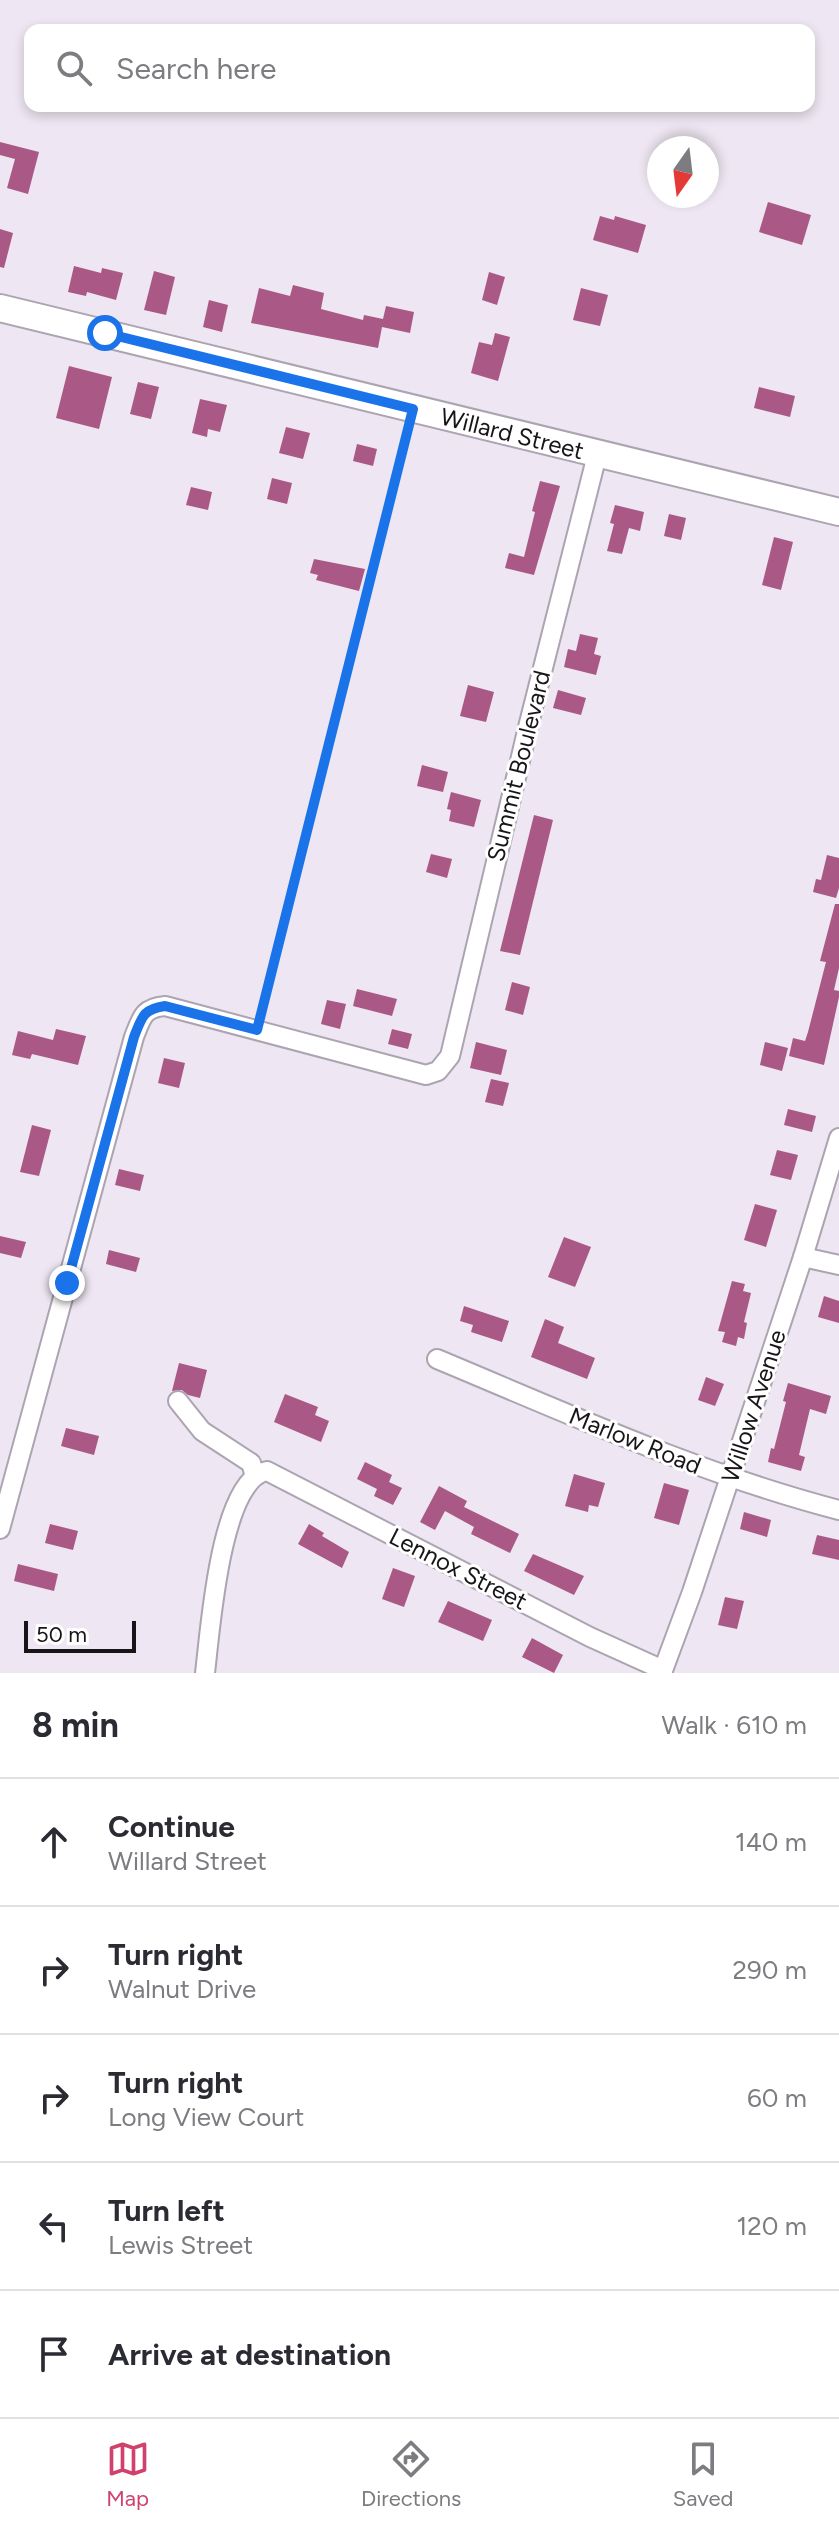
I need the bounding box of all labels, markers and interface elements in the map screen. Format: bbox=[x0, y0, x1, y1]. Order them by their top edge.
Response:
search box bbox=[24, 24, 815, 112]
icon: search bbox=[52, 46, 96, 90]
text: Search here bbox=[116, 50, 276, 87]
north arrow bbox=[647, 136, 719, 208]
route start bbox=[87, 315, 123, 351]
street label: Willard Street bbox=[437, 402, 587, 465]
street label: Summit Boulevard bbox=[481, 667, 556, 865]
route end bbox=[49, 1265, 85, 1301]
street label: Willow Avenue bbox=[715, 1326, 792, 1486]
street label: Marlow Road bbox=[565, 1401, 705, 1480]
street label: Lennox Street bbox=[385, 1521, 532, 1616]
scale bar bbox=[24, 1617, 136, 1653]
text: 50 m bbox=[36, 1621, 87, 1648]
text: 8 min bbox=[32, 1705, 119, 1746]
text: Walk · 610 m bbox=[661, 1709, 807, 1741]
text: Continue bbox=[108, 1808, 235, 1845]
icon: ahead bbox=[32, 1820, 76, 1864]
text: 140 m bbox=[735, 1826, 807, 1858]
text: Willard Street bbox=[108, 1845, 267, 1877]
text: Turn right bbox=[108, 1936, 243, 1973]
icon: right bbox=[32, 1948, 76, 1992]
text: 290 m bbox=[733, 1954, 807, 1986]
text: Walnut Drive bbox=[108, 1973, 256, 2005]
text: Turn right bbox=[108, 2064, 243, 2101]
icon: right bbox=[32, 2076, 76, 2120]
text: 60 m bbox=[747, 2082, 807, 2114]
text: Long View Court bbox=[108, 2101, 304, 2133]
text: Turn left bbox=[108, 2192, 225, 2229]
icon: left bbox=[32, 2204, 76, 2248]
text: 120 m bbox=[737, 2210, 807, 2242]
text: Lewis Street bbox=[108, 2229, 253, 2261]
icon: arrive bbox=[32, 2332, 76, 2376]
text: Arrive at destination bbox=[108, 2336, 391, 2373]
tab: Map bbox=[106, 2437, 150, 2512]
tab: Directions bbox=[361, 2437, 461, 2512]
tab: Saved bbox=[673, 2437, 733, 2512]

